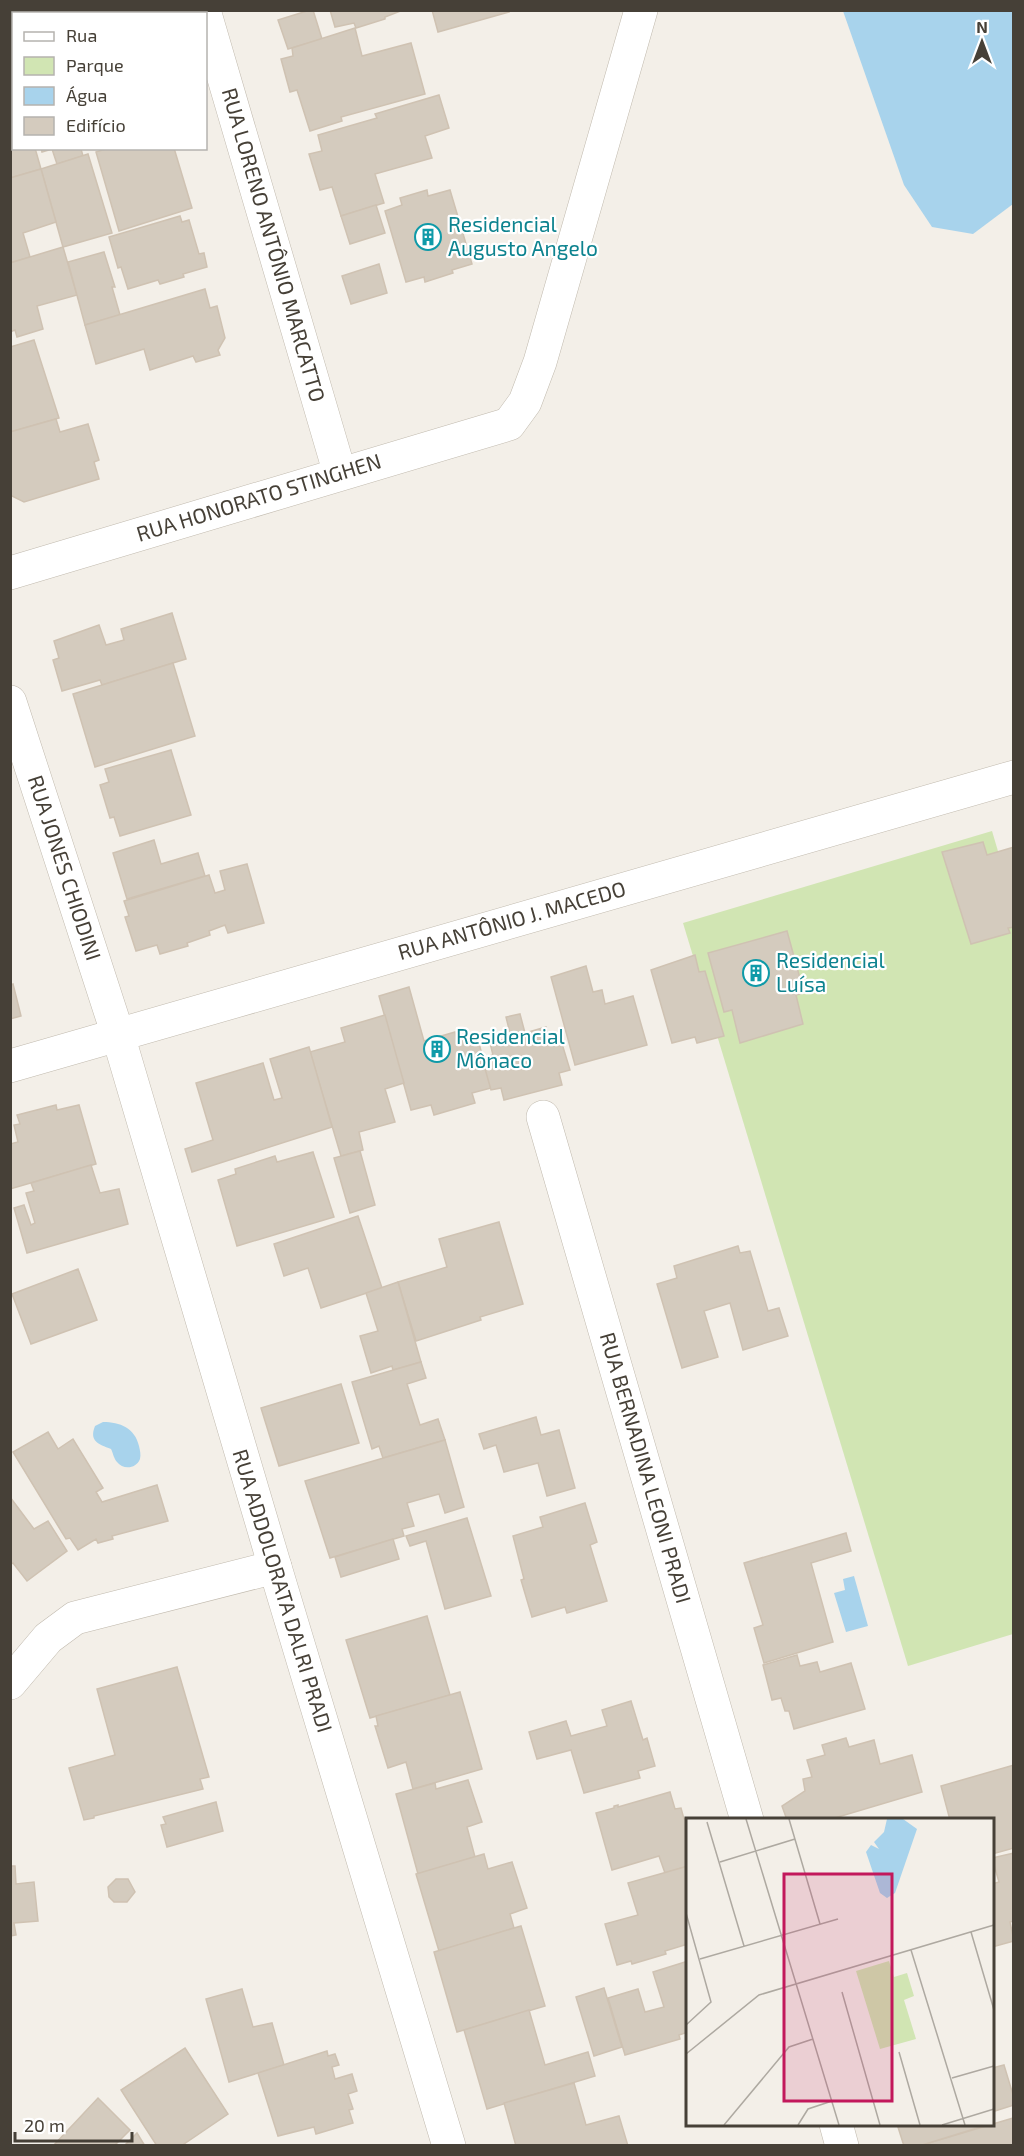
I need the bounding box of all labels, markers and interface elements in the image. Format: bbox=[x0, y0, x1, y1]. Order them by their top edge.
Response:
legend bbox=[12, 12, 207, 150]
north arrow bbox=[952, 12, 1012, 72]
text: N bbox=[976, 17, 988, 36]
text: Rua bbox=[66, 24, 97, 46]
text: Parque bbox=[66, 54, 124, 76]
text: Água bbox=[66, 84, 107, 106]
street label: RUA LORENO ANTÔNIO MARCATTO bbox=[218, 85, 331, 405]
text: Edifício bbox=[66, 114, 126, 136]
place label: Residencial Augusto Angelo bbox=[448, 211, 598, 260]
building icon: Residencial Augusto Angelo bbox=[413, 222, 443, 252]
street label: RUA HONORATO STINGHEN bbox=[133, 447, 384, 546]
street label: RUA JONES CHIODINI bbox=[24, 772, 107, 963]
street label: RUA ANTÔNIO J. MACEDO bbox=[395, 875, 628, 964]
place label: Residencial Luísa bbox=[776, 947, 886, 996]
building icon: Residencial Luísa bbox=[741, 958, 771, 988]
place label: Residencial Mônaco bbox=[456, 1023, 566, 1072]
building icon: Residencial Mônaco bbox=[422, 1034, 452, 1064]
street label: RUA BERNADINA LEONI PRADI bbox=[596, 1329, 697, 1606]
street label: RUA ADDOLORATA DALRI PRADI bbox=[228, 1446, 338, 1735]
inset map bbox=[686, 1818, 994, 2126]
scale bar bbox=[15, 2105, 132, 2143]
text: 20 m bbox=[24, 2114, 65, 2136]

